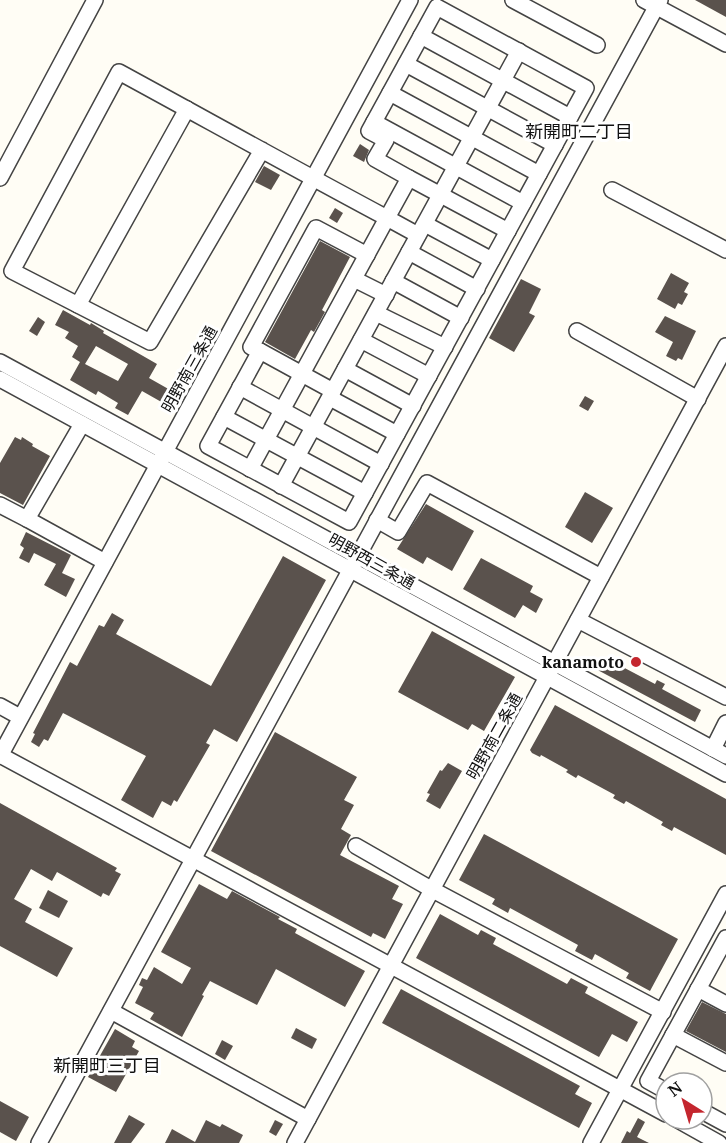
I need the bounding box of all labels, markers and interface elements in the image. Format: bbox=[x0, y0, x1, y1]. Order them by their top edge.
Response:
district label: 新開町二丁目 bbox=[525, 119, 633, 143]
street label: 明野南三条通 bbox=[156, 322, 222, 416]
street label: 明野西三条通 bbox=[325, 528, 419, 594]
place label: kanamoto bbox=[542, 651, 624, 673]
marker: kanamoto bbox=[629, 655, 643, 669]
street label: 明野南二条通 bbox=[461, 689, 527, 783]
district label: 新開町三丁目 bbox=[53, 1053, 161, 1077]
north arrow bbox=[654, 1071, 714, 1131]
text: N bbox=[663, 1076, 687, 1102]

